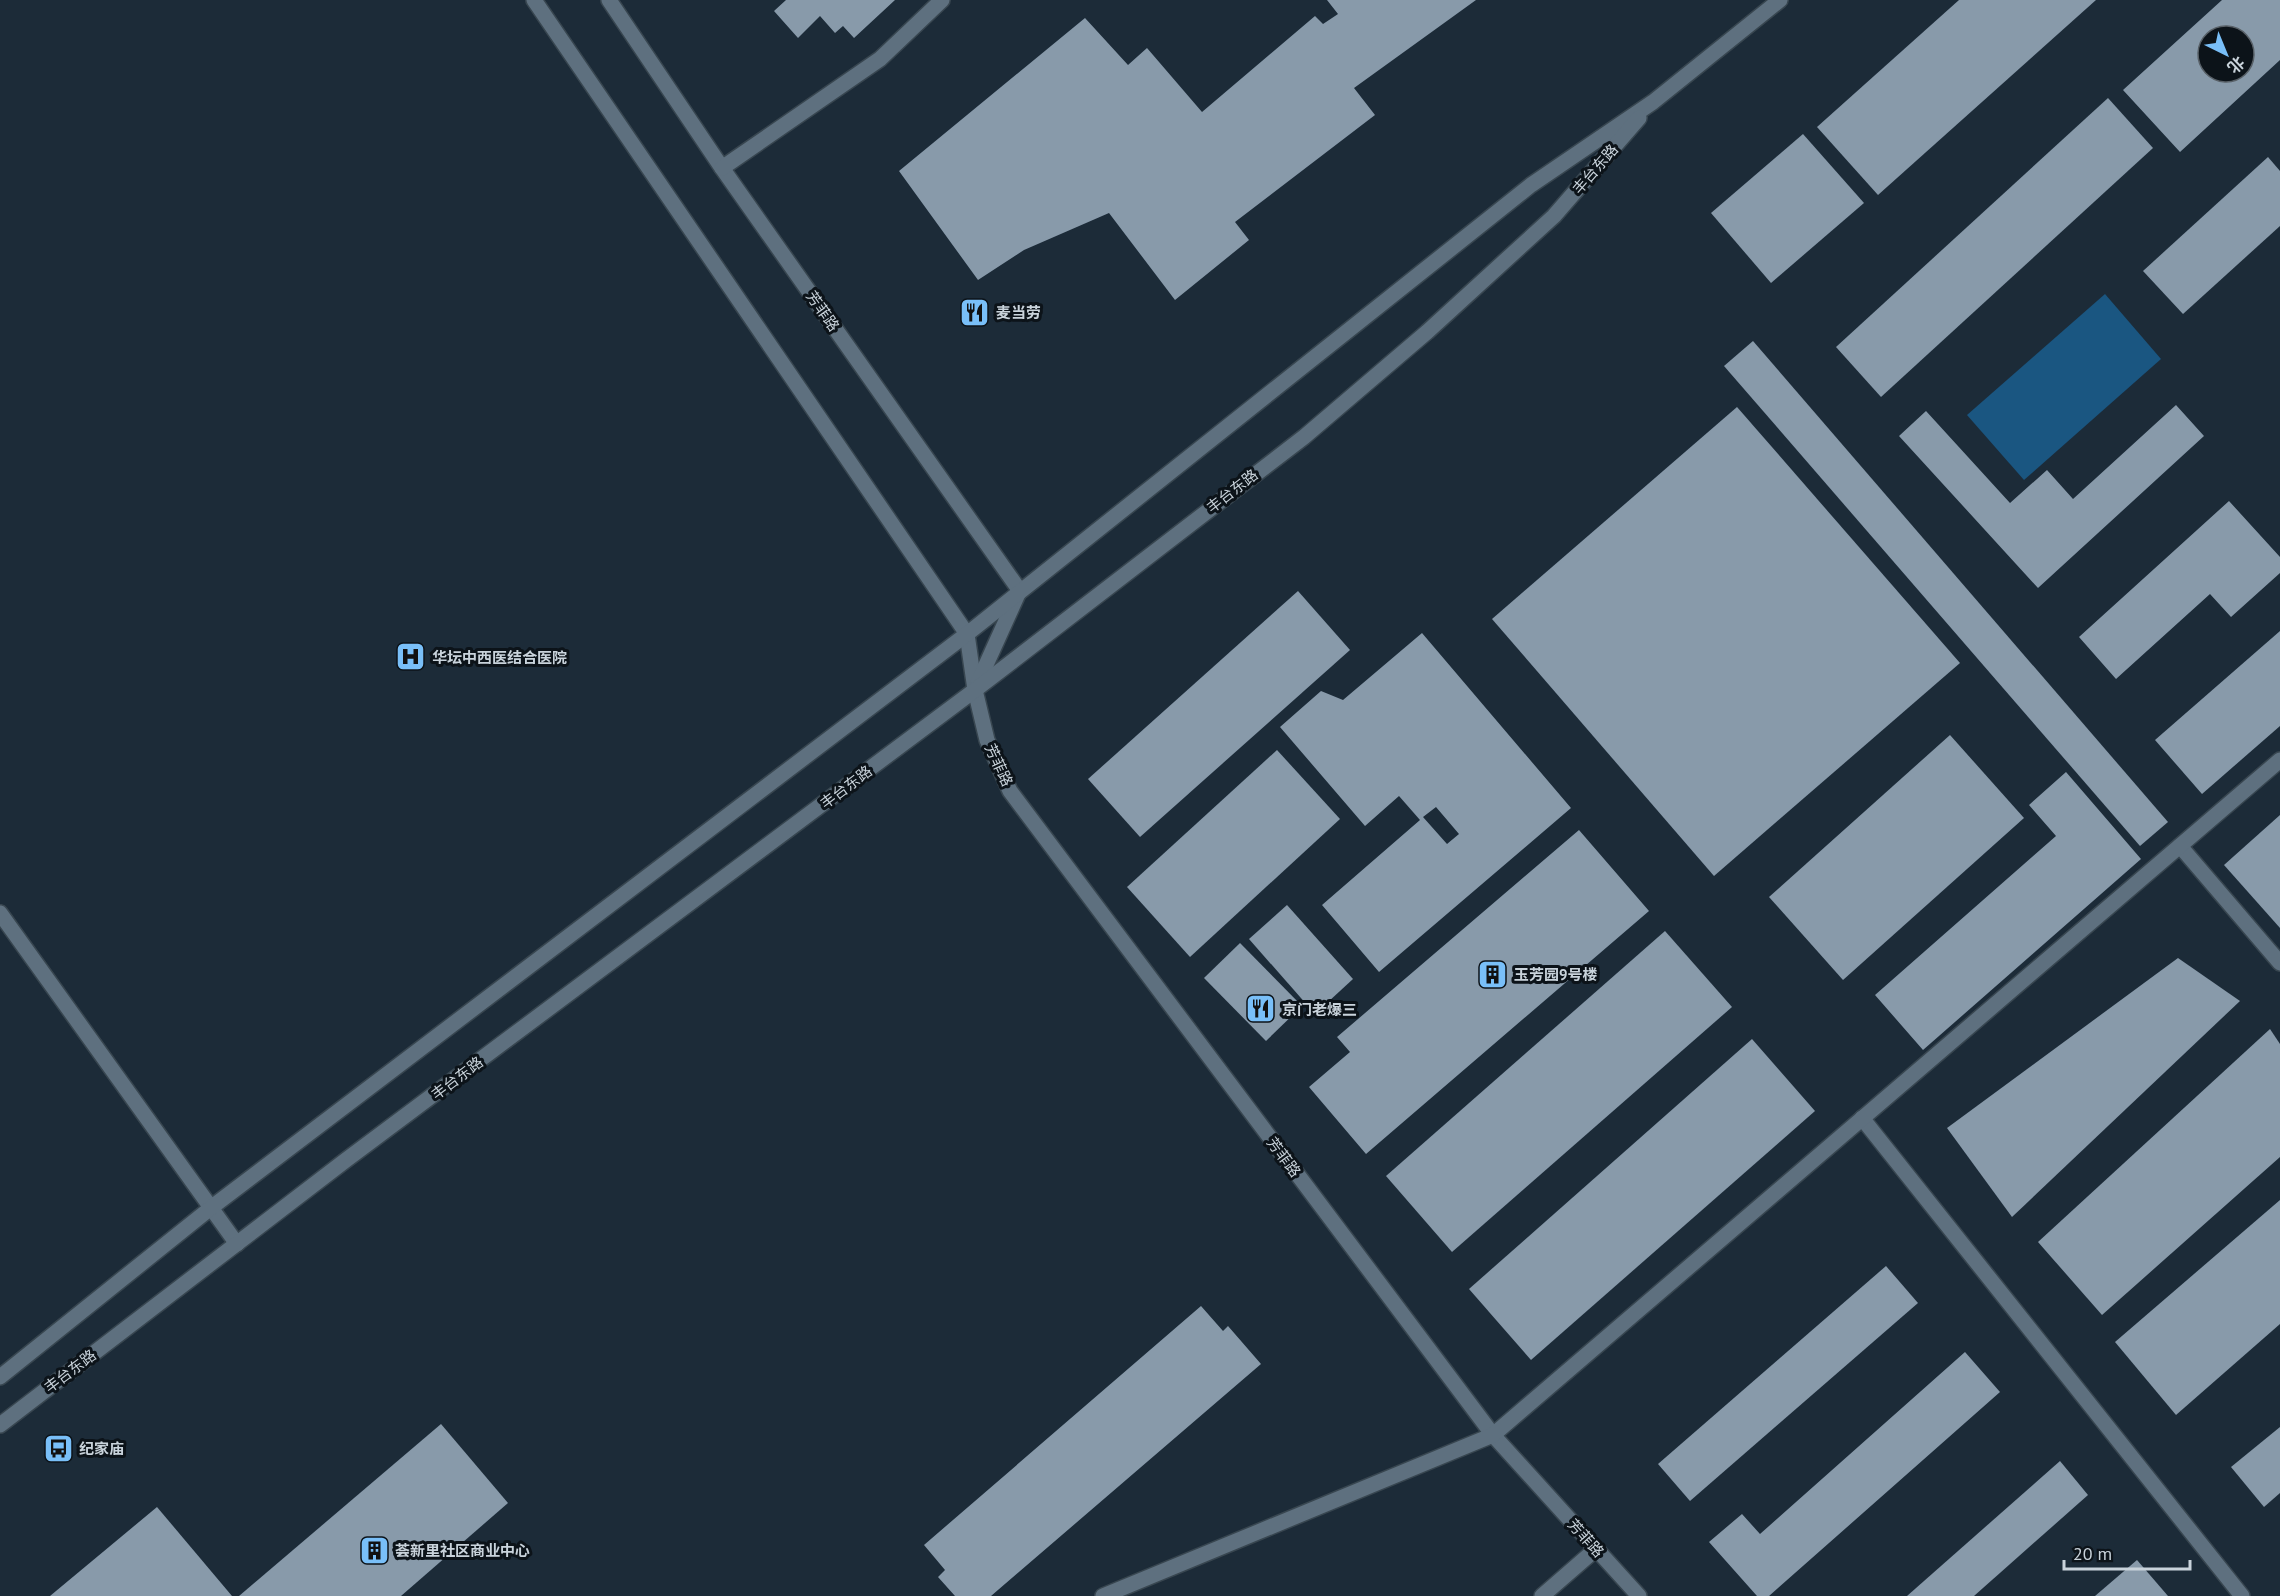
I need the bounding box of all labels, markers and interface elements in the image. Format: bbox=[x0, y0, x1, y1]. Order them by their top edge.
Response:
north arrow bbox=[2196, 24, 2256, 84]
text: 北 bbox=[2224, 52, 2249, 78]
street label: 丰台东路 bbox=[1568, 140, 1622, 198]
street label: 芳菲路 bbox=[802, 287, 844, 335]
restaurant icon: 麦当劳 bbox=[959, 296, 991, 328]
place label: 麦当劳 bbox=[996, 303, 1041, 322]
street label: 丰台东路 bbox=[1203, 465, 1261, 517]
hospital icon: 华坛中西医结合医院 bbox=[395, 641, 427, 673]
place label: 华坛中西医结合医院 bbox=[432, 648, 567, 667]
street label: 芳菲路 bbox=[981, 741, 1017, 789]
street label: 丰台东路 bbox=[816, 761, 876, 813]
building icon: 玉芳园9号楼 bbox=[1477, 958, 1509, 990]
place label: 玉芳园9号楼 bbox=[1514, 965, 1598, 984]
restaurant icon: 京门老爆三 bbox=[1245, 993, 1277, 1025]
place label: 京门老爆三 bbox=[1282, 1000, 1357, 1019]
street label: 丰台东路 bbox=[427, 1052, 487, 1104]
street label: 芳菲路 bbox=[1263, 1133, 1305, 1181]
street label: 丰台东路 bbox=[40, 1345, 100, 1397]
bus stop icon: 纪家庙 bbox=[42, 1432, 74, 1464]
place label: 纪家庙 bbox=[79, 1439, 124, 1458]
street label: 芳菲路 bbox=[1564, 1515, 1608, 1561]
scale bar bbox=[2064, 1533, 2190, 1571]
building icon: 荟新里社区商业中心 bbox=[358, 1534, 390, 1566]
place label: 荟新里社区商业中心 bbox=[395, 1541, 530, 1560]
text: 20 m bbox=[2073, 1542, 2112, 1565]

